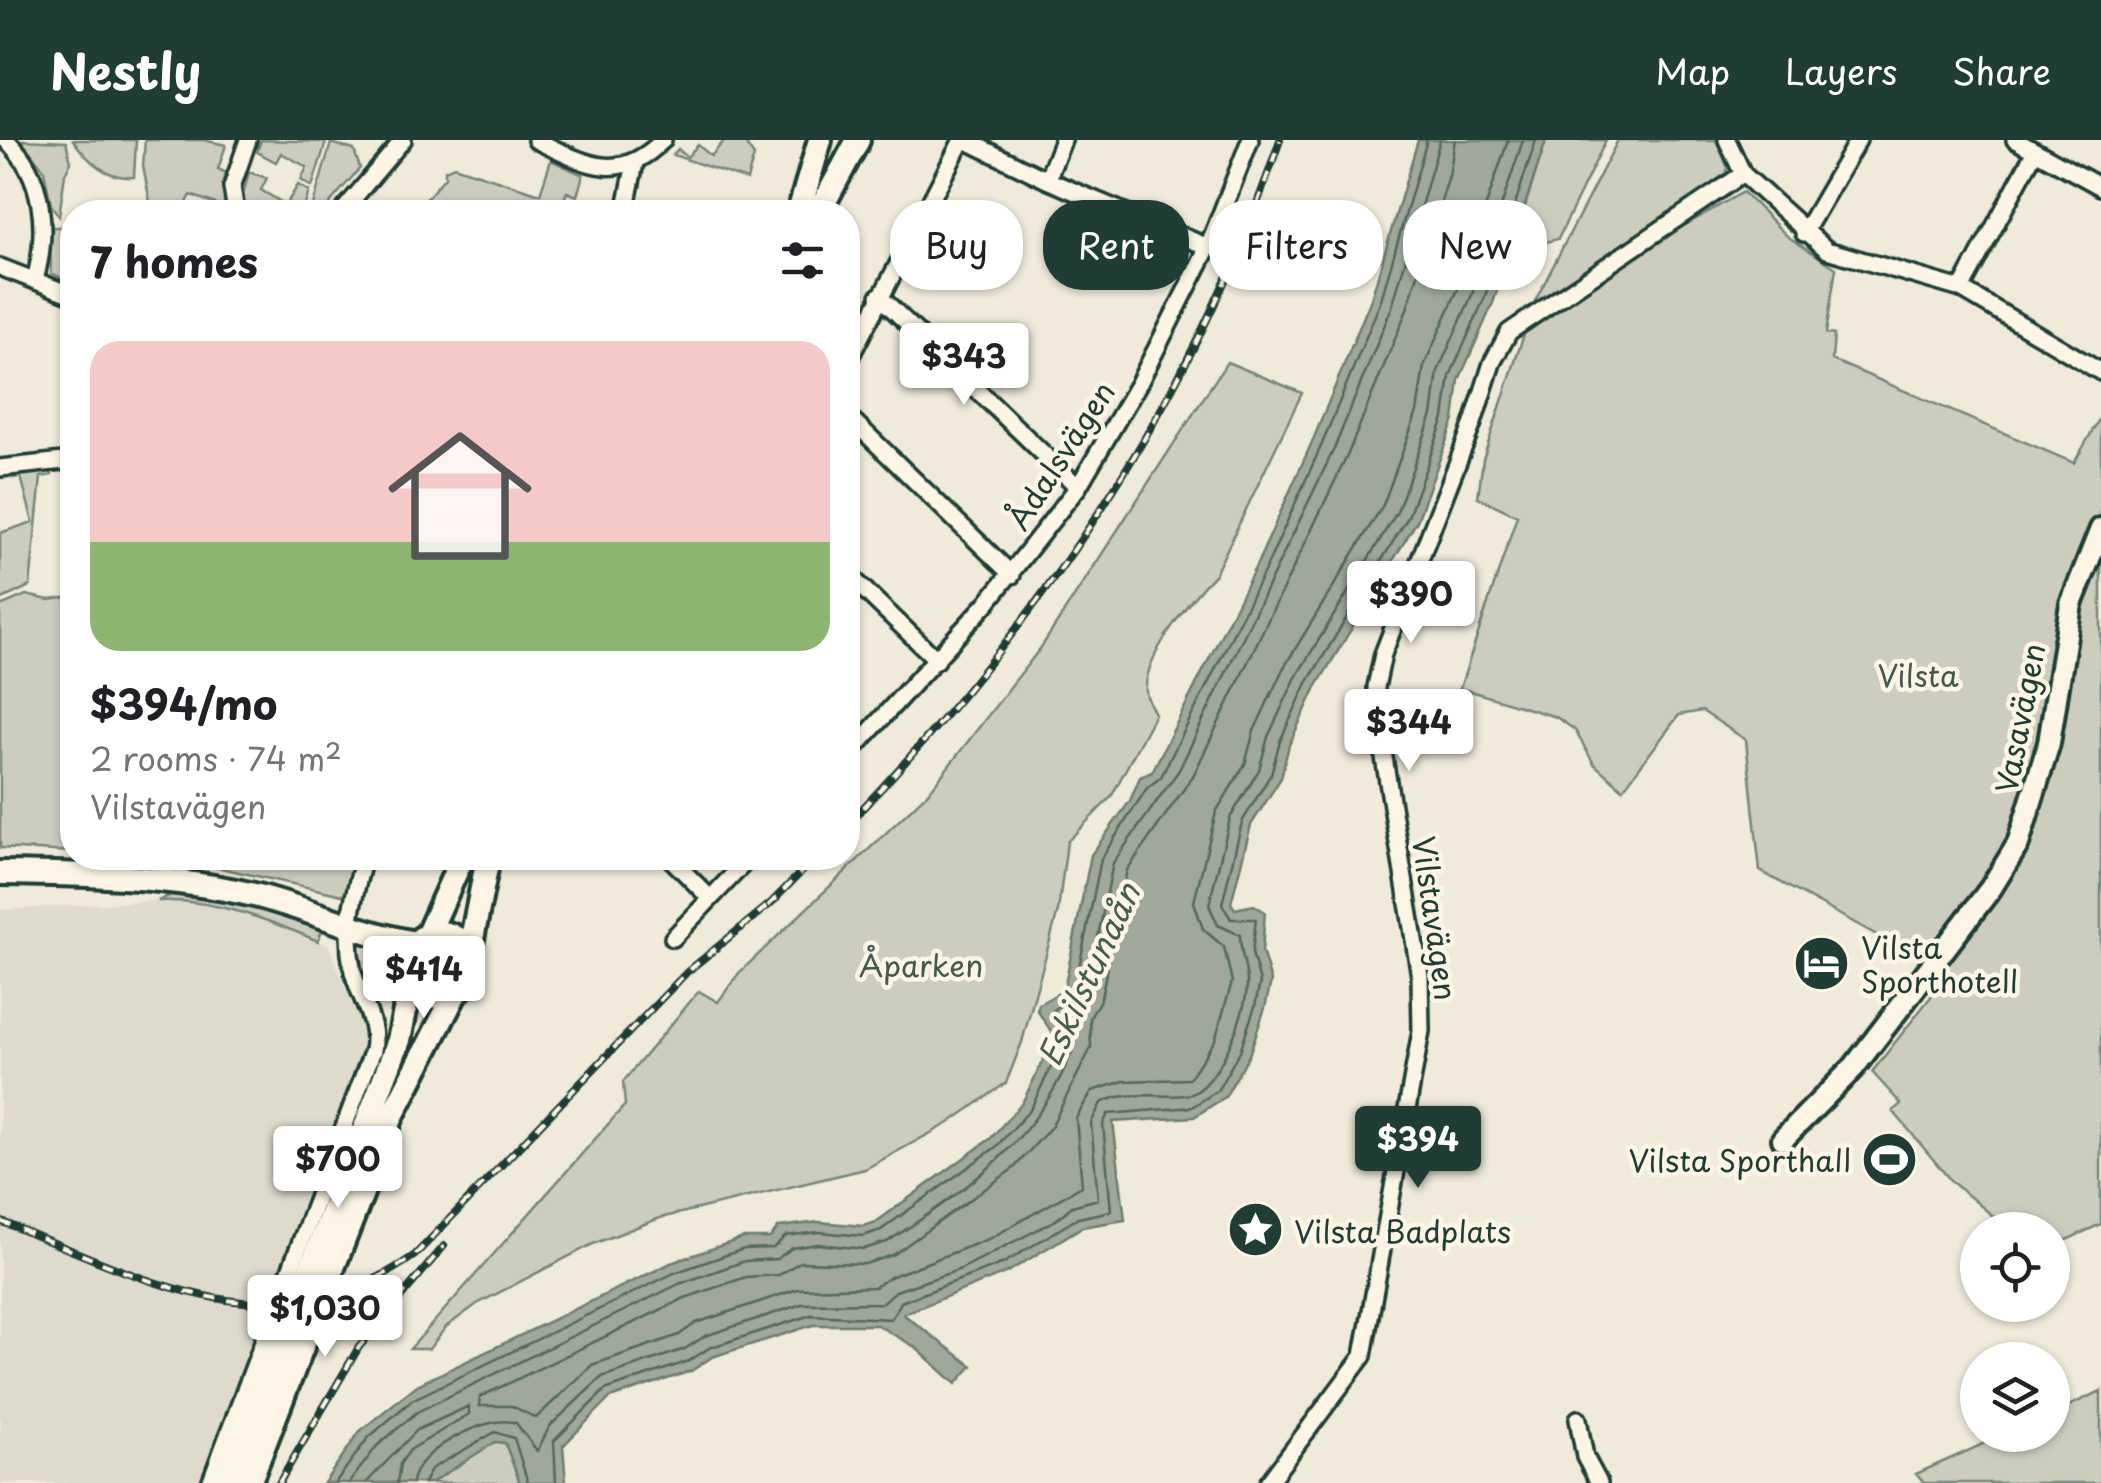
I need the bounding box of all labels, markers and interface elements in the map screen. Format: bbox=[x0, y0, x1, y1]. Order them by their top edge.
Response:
text: Nestly bbox=[50, 34, 201, 106]
text: Map bbox=[1655, 44, 1730, 97]
text: Layers bbox=[1785, 44, 1897, 97]
text: Share bbox=[1952, 44, 2051, 97]
chip: Buy bbox=[890, 200, 1023, 290]
chip: Rent bbox=[1043, 200, 1189, 290]
chip: Filters bbox=[1209, 200, 1383, 290]
chip: New bbox=[1403, 200, 1547, 290]
text: 7 homes bbox=[90, 229, 258, 292]
icon: filters bbox=[775, 233, 830, 288]
pin: $343 bbox=[905, 323, 1023, 408]
text: $343 bbox=[922, 331, 1006, 379]
street label: Ådalsvägen bbox=[995, 372, 1125, 538]
icon: home bbox=[370, 406, 550, 586]
pin: $390 bbox=[1352, 561, 1470, 646]
text: $390 bbox=[1369, 569, 1453, 617]
street label: Vasavägen bbox=[1982, 639, 2056, 797]
park label: Vilsta bbox=[1877, 652, 1959, 697]
text: $394/mo bbox=[90, 671, 278, 734]
pin: $344 bbox=[1350, 689, 1468, 774]
text: $344 bbox=[1366, 697, 1452, 745]
text: 2 rooms · 74 m² bbox=[90, 734, 342, 782]
text: Vilstavägen bbox=[90, 782, 266, 830]
street label: Vilstavägen bbox=[1402, 833, 1470, 1003]
water label: Eskilstunaån bbox=[1025, 873, 1152, 1073]
place label: Vilsta Sporthotell bbox=[1861, 924, 2018, 1003]
hotel icon: Vilsta Sporthotell bbox=[1792, 933, 1852, 993]
pin: $414 bbox=[365, 936, 483, 1021]
park label: Åparken bbox=[859, 942, 983, 987]
text: $414 bbox=[385, 944, 463, 992]
pin: $394 bbox=[1359, 1106, 1477, 1191]
text: $394 bbox=[1377, 1114, 1459, 1162]
pin: $700 bbox=[279, 1126, 397, 1211]
sports icon: Vilsta Sporthall bbox=[1860, 1129, 1920, 1189]
text: $700 bbox=[295, 1134, 381, 1182]
place label: Vilsta Sporthall bbox=[1628, 1137, 1851, 1182]
place icon: Vilsta Badplats bbox=[1225, 1200, 1285, 1260]
place label: Vilsta Badplats bbox=[1294, 1208, 1511, 1253]
map controls bbox=[1960, 1212, 2070, 1452]
button: locate bbox=[1960, 1212, 2070, 1322]
pin: $1,030 bbox=[244, 1275, 406, 1360]
text: $1,030 bbox=[269, 1283, 381, 1331]
button: layers bbox=[1960, 1342, 2070, 1452]

